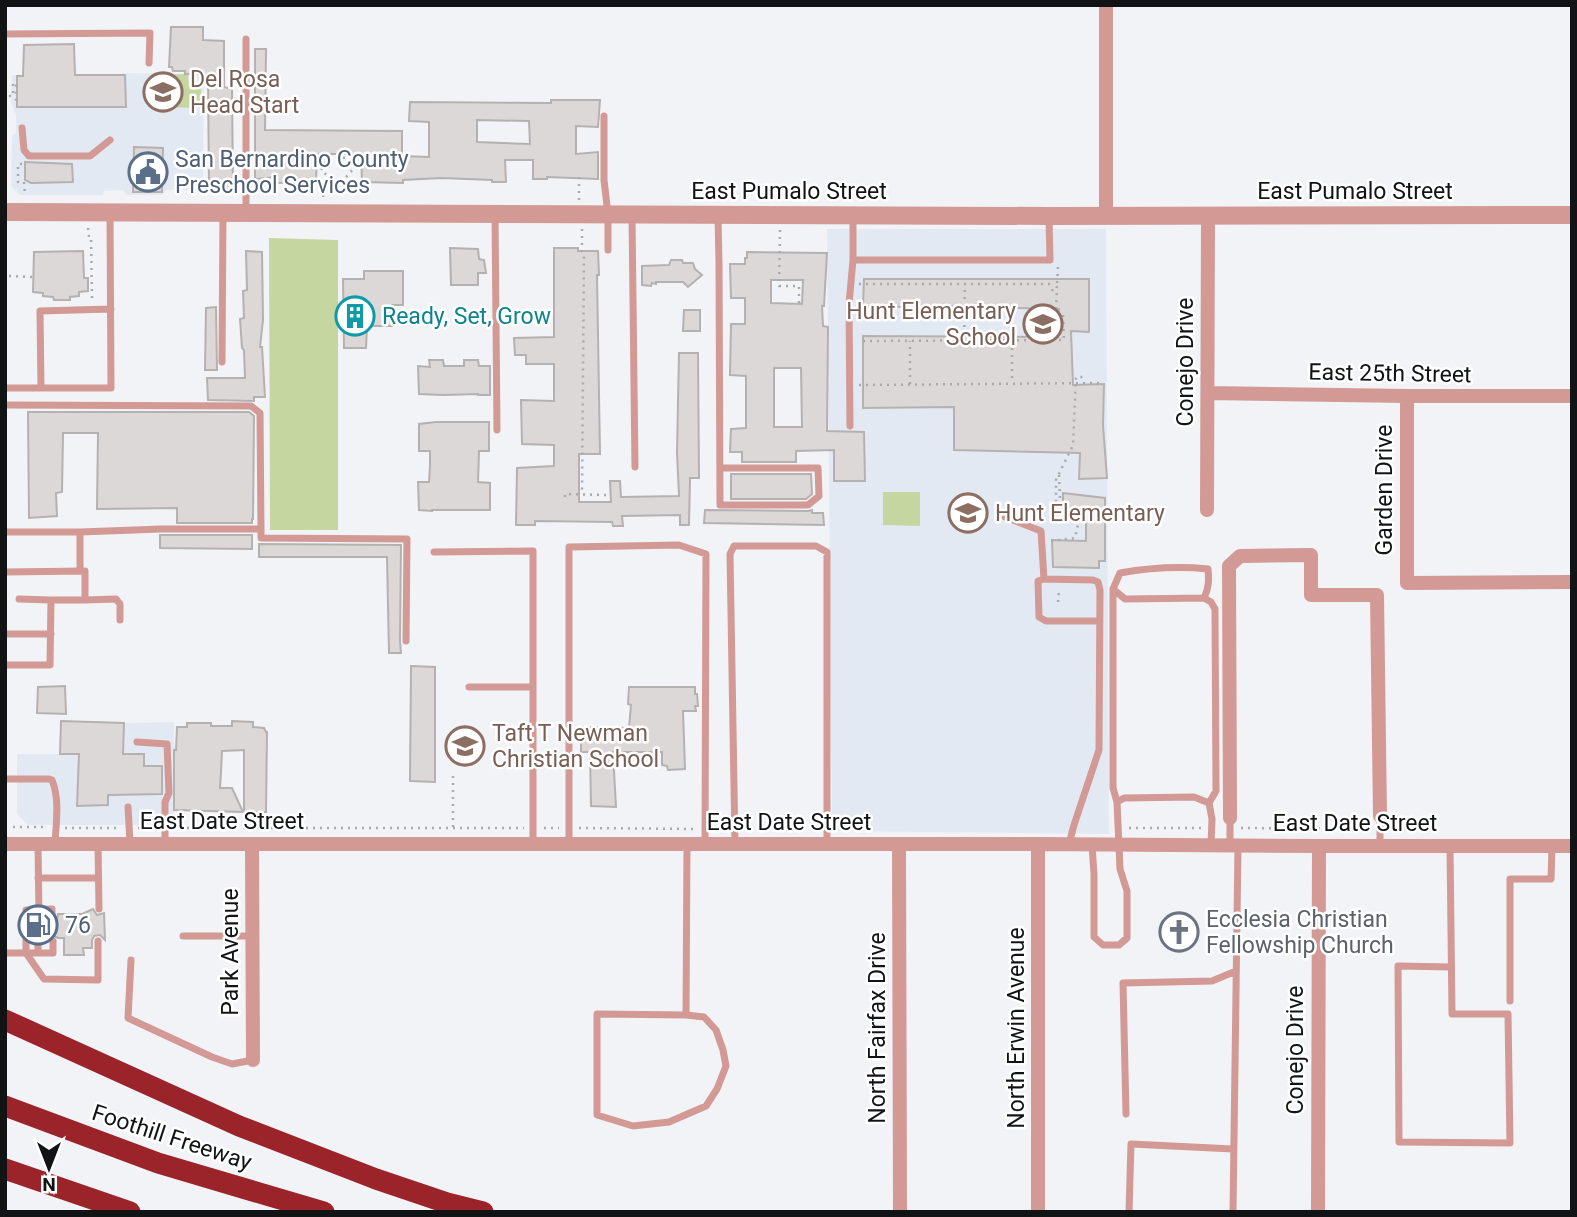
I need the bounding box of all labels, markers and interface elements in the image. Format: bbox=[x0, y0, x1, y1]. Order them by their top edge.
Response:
place label: Del Rosa Head Start bbox=[190, 66, 299, 119]
school or university icon: Del Rosa Head Start bbox=[142, 71, 184, 113]
place label: San Bernardino County Preschool Services bbox=[175, 146, 409, 199]
public building icon: San Bernardino County Preschool Services bbox=[127, 151, 169, 193]
street label: East Pumalo Street bbox=[691, 178, 887, 205]
street label: East Pumalo Street bbox=[1257, 178, 1453, 205]
building icon: Ready, Set, Grow bbox=[334, 295, 376, 337]
place label: Hunt Elementary School bbox=[846, 298, 1016, 351]
street label: Conejo Drive bbox=[1172, 298, 1199, 426]
place label: Ready, Set, Grow bbox=[382, 303, 551, 330]
school or university icon: Hunt Elementary School bbox=[1022, 303, 1064, 345]
street label: East 25th Street bbox=[1308, 359, 1472, 388]
street label: Garden Drive bbox=[1371, 424, 1398, 556]
school or university icon: Hunt Elementary bbox=[947, 492, 989, 534]
place label: Hunt Elementary bbox=[995, 500, 1165, 527]
place label: Taft T Newman Christian School bbox=[492, 720, 659, 773]
school or university icon: Taft T Newman Christian School bbox=[444, 725, 486, 767]
street label: East Date Street bbox=[140, 808, 304, 835]
street label: East Date Street bbox=[707, 809, 871, 836]
street label: East Date Street bbox=[1273, 810, 1437, 837]
street label: Park Avenue bbox=[217, 888, 244, 1016]
fuel station icon: 76 bbox=[17, 904, 59, 946]
place label: Ecclesia Christian Fellowship Church bbox=[1206, 906, 1394, 959]
church icon: Ecclesia Christian Fellowship Church bbox=[1158, 911, 1200, 953]
place label: 76 bbox=[65, 912, 91, 939]
street label: North Erwin Avenue bbox=[1003, 927, 1030, 1129]
street label: North Fairfax Drive bbox=[864, 932, 891, 1124]
street label: Conejo Drive bbox=[1282, 986, 1309, 1114]
street label: Foothill Freeway bbox=[89, 1099, 255, 1176]
north arrow bbox=[14, 1133, 84, 1203]
text: N bbox=[42, 1173, 56, 1196]

